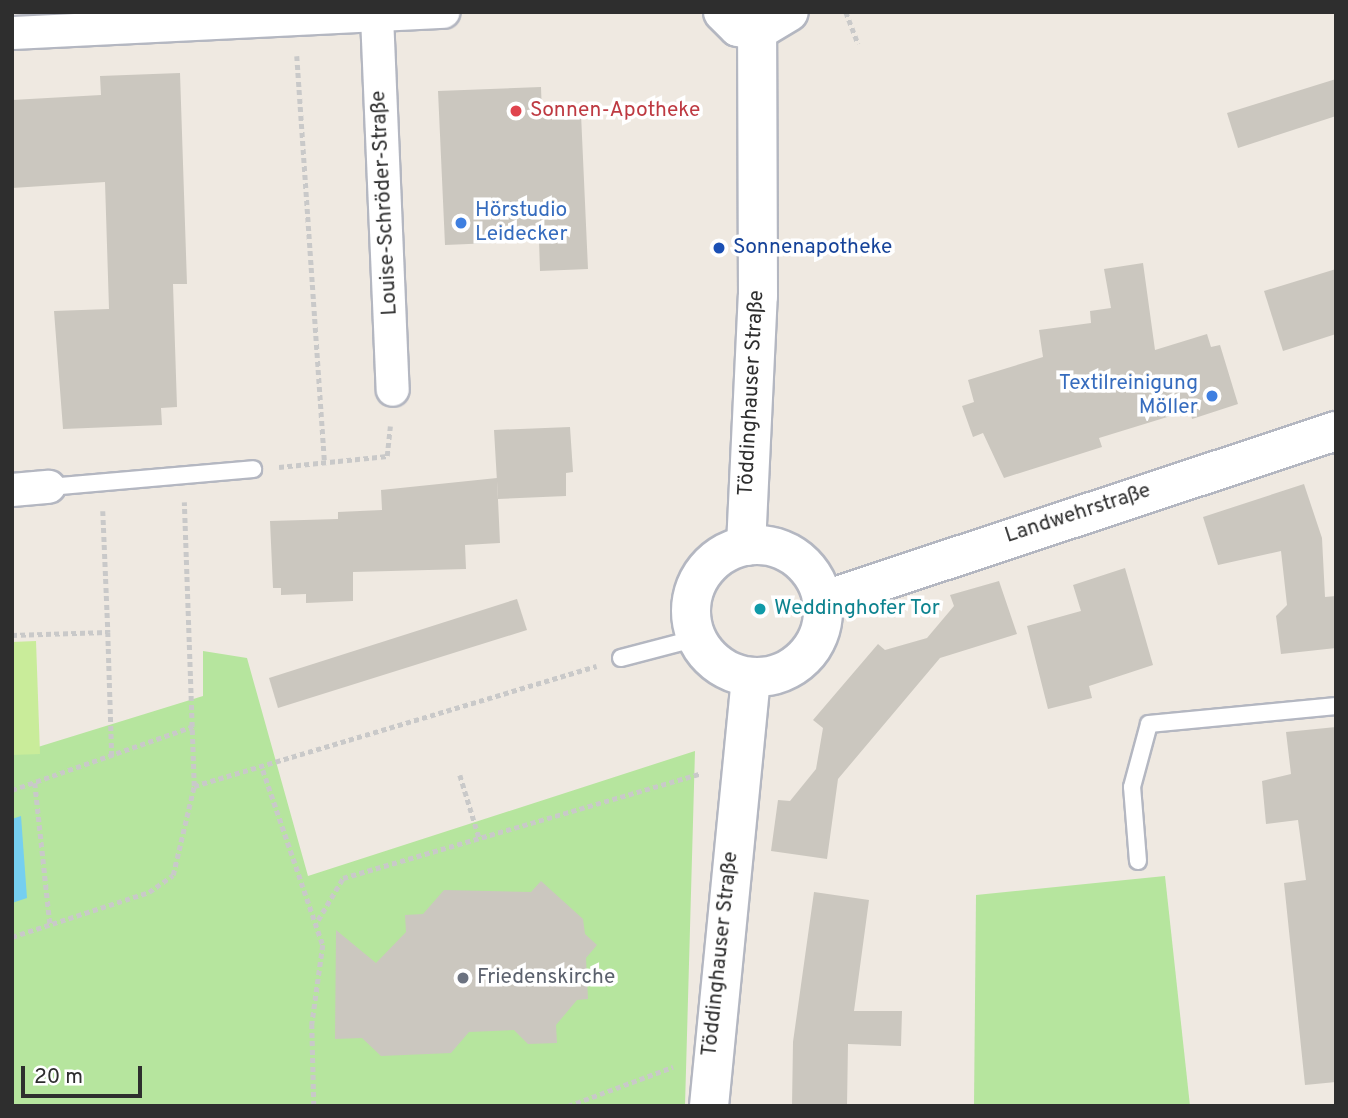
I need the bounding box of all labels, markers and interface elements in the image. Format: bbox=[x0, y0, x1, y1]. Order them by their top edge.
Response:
street label: Louise-Schröder-Straße bbox=[367, 90, 403, 316]
place label: Sonnen-Apotheke bbox=[530, 98, 700, 124]
marker: Sonnen-Apotheke bbox=[508, 103, 524, 119]
place label: Hörstudio Leidecker bbox=[475, 198, 568, 248]
marker: Hörstudio Leidecker bbox=[453, 215, 469, 231]
place label: Sonnenapotheke bbox=[733, 235, 892, 261]
marker: Sonnenapotheke bbox=[711, 240, 727, 256]
street label: Töddinghauser Straße bbox=[734, 289, 770, 497]
place label: Textilreinigung Möller bbox=[1059, 371, 1198, 421]
marker: Textilreinigung Möller bbox=[1204, 388, 1220, 404]
street label: Landwehrstraße bbox=[1002, 479, 1154, 549]
place label: Weddinghofer Tor bbox=[774, 596, 941, 622]
marker: Weddinghofer Tor bbox=[752, 601, 768, 617]
street label: Töddinghauser Straße bbox=[698, 850, 744, 1058]
place label: Friedenskirche bbox=[477, 965, 615, 991]
marker: Friedenskirche bbox=[455, 970, 471, 986]
scale bar bbox=[24, 1052, 145, 1096]
text: 20 m bbox=[34, 1064, 83, 1091]

